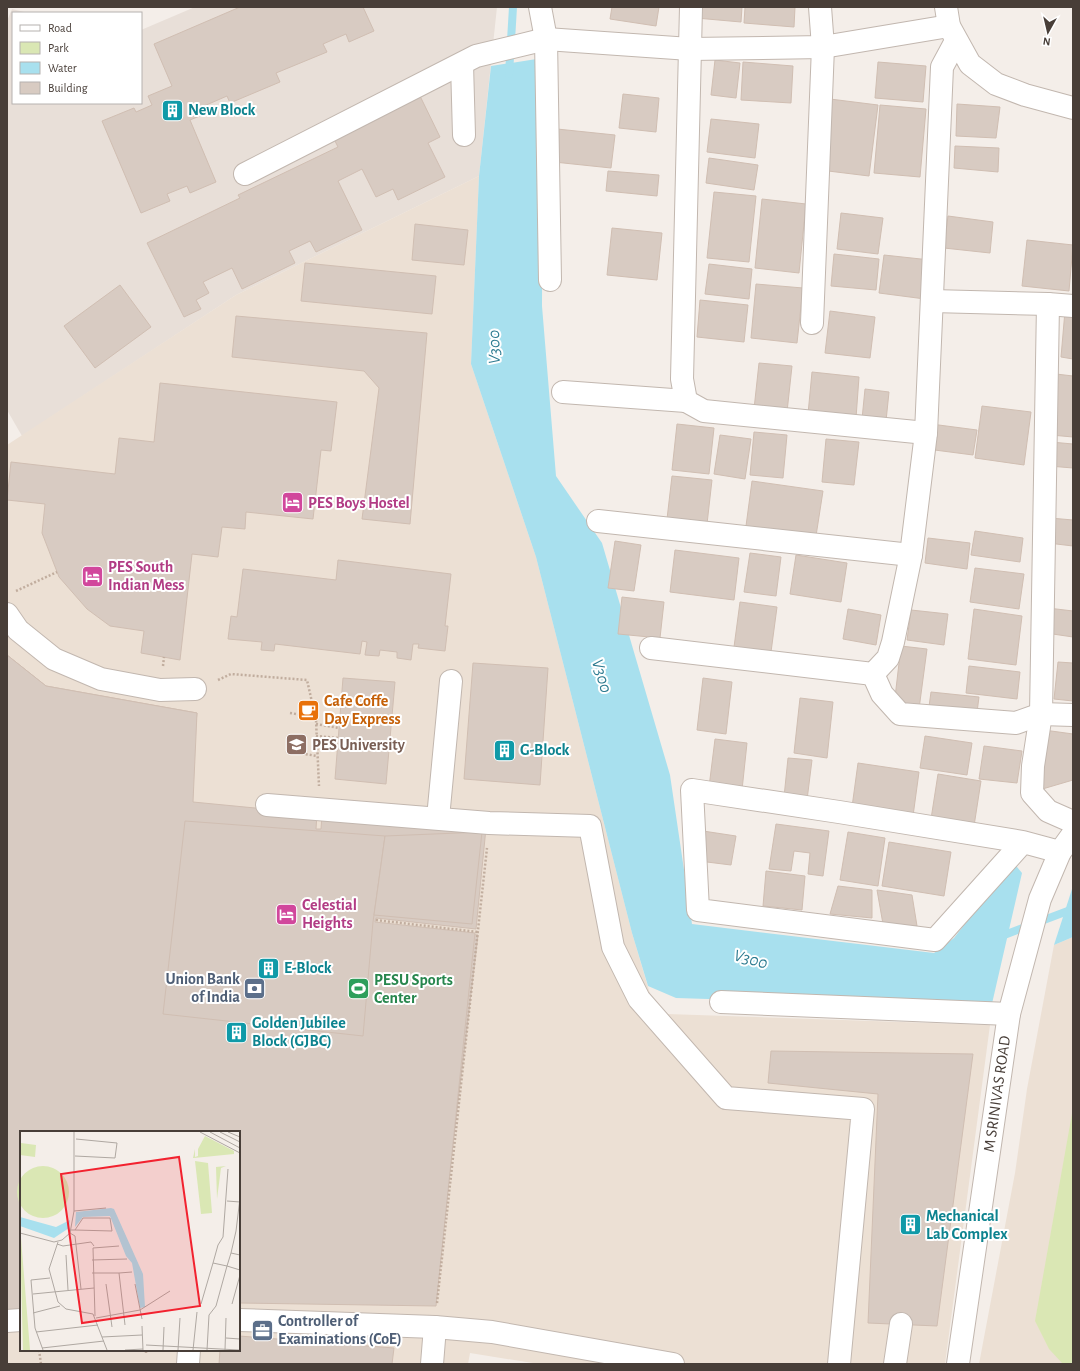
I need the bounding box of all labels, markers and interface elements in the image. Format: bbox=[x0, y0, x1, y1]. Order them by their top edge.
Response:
legend bbox=[12, 12, 142, 104]
north arrow bbox=[1028, 12, 1068, 52]
text: Road bbox=[48, 22, 72, 34]
text: N bbox=[1042, 35, 1051, 47]
text: Park bbox=[48, 42, 69, 54]
text: Water bbox=[48, 62, 77, 74]
text: Building bbox=[48, 82, 88, 94]
building icon: New Block bbox=[160, 97, 186, 123]
place label: New Block bbox=[188, 102, 255, 118]
water label: V300 bbox=[485, 330, 503, 364]
hotel icon: PES Boys Hostel bbox=[280, 490, 306, 516]
place label: PES Boys Hostel bbox=[308, 495, 410, 512]
place label: PES South Indian Mess bbox=[108, 559, 185, 593]
hotel icon: PES South Indian Mess bbox=[79, 563, 105, 589]
water label: V300 bbox=[589, 657, 615, 695]
place label: Cafe Coffe Day Express bbox=[324, 693, 401, 728]
cafe icon: Cafe Coffe Day Express bbox=[296, 697, 322, 723]
school or university icon: PES University bbox=[283, 732, 309, 758]
place label: PES University bbox=[312, 737, 406, 754]
building icon: G-Block bbox=[491, 737, 517, 763]
place label: G-Block bbox=[520, 742, 569, 758]
place label: Celestial Heights bbox=[302, 897, 357, 931]
hotel icon: Celestial Heights bbox=[273, 901, 299, 927]
water label: V300 bbox=[732, 946, 770, 972]
building icon: E-Block bbox=[256, 955, 282, 981]
place label: E-Block bbox=[284, 960, 332, 976]
place label: Union Bank of India bbox=[165, 971, 240, 1005]
place label: PESU Sports Center bbox=[374, 972, 453, 1006]
bank icon: Union Bank of India bbox=[242, 975, 268, 1001]
sports icon: PESU Sports Center bbox=[345, 976, 371, 1002]
place label: Golden Jubilee Block (GJBC) bbox=[252, 1015, 346, 1049]
building icon: Golden Jubilee Block (GJBC) bbox=[223, 1019, 249, 1045]
street label: M SRINIVAS ROAD bbox=[981, 1035, 1013, 1153]
inset map bbox=[20, 1131, 240, 1351]
place label: Mechanical Lab Complex bbox=[926, 1208, 1008, 1242]
building icon: Mechanical Lab Complex bbox=[898, 1212, 924, 1238]
place label: Controller of Examinations (CoE) bbox=[278, 1313, 402, 1347]
office icon: Controller of Examinations (CoE) bbox=[249, 1317, 275, 1343]

